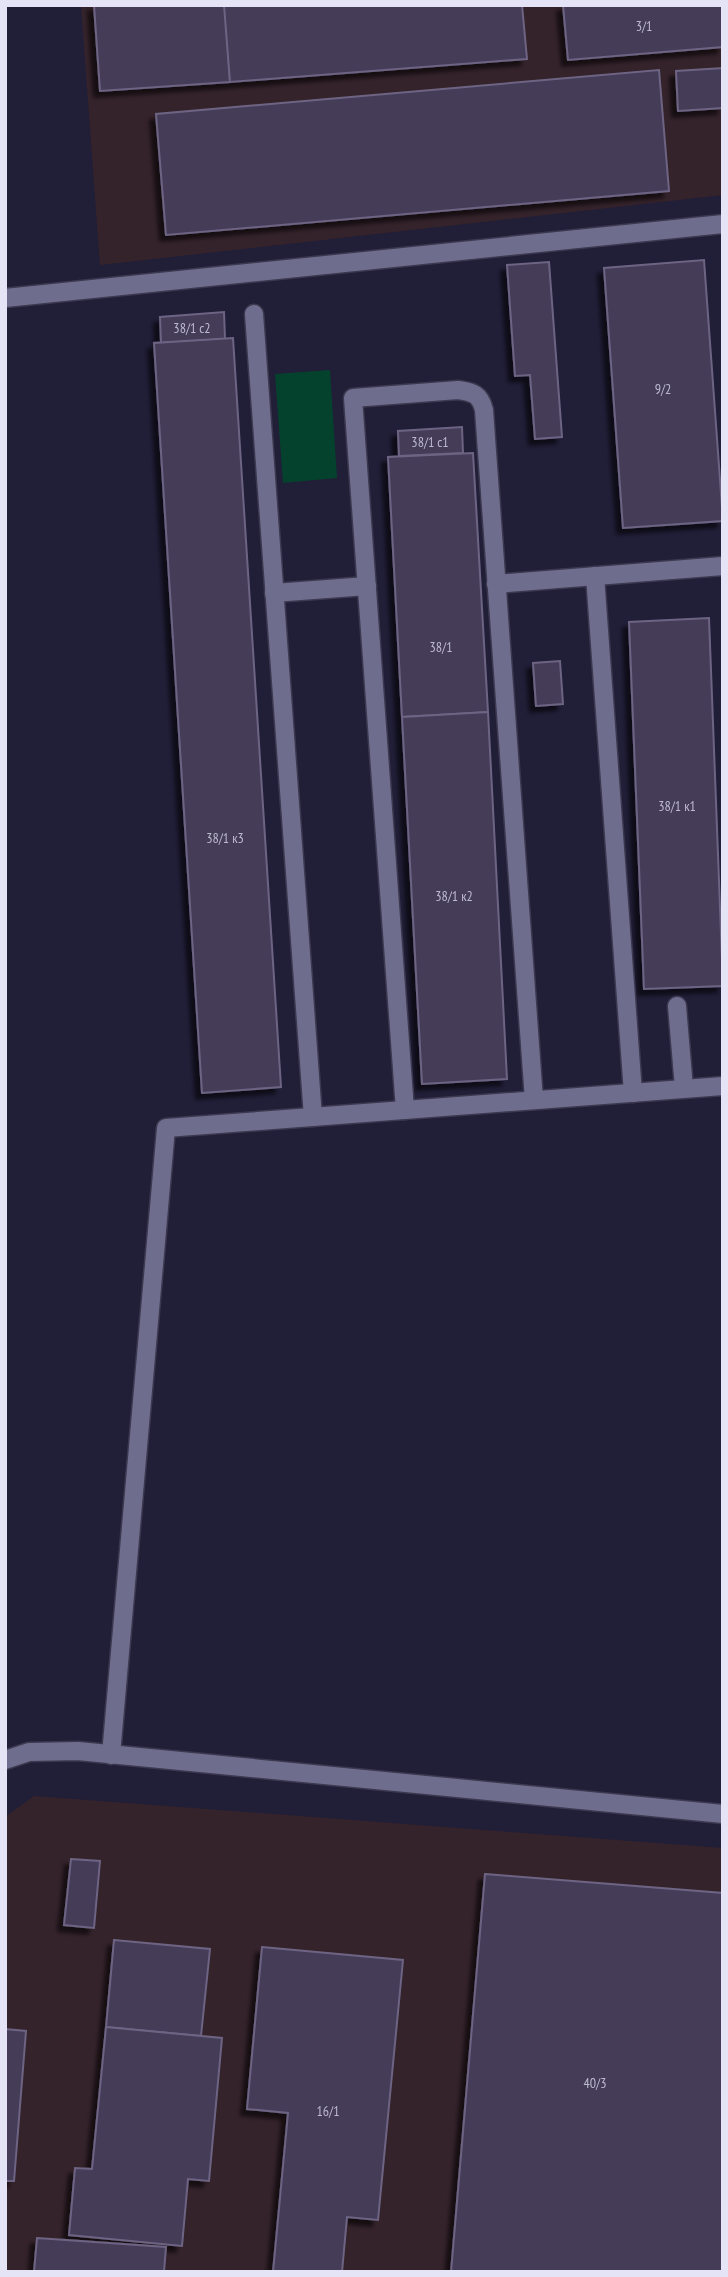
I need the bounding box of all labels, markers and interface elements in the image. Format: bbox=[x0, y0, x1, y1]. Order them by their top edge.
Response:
house number: 3/1 bbox=[636, 17, 652, 35]
house number: 38/1 с2 bbox=[173, 319, 211, 337]
house number: 9/2 bbox=[655, 380, 671, 398]
house number: 38/1 с1 bbox=[411, 433, 449, 451]
house number: 38/1 bbox=[429, 638, 453, 656]
house number: 38/1 к1 bbox=[658, 797, 696, 815]
house number: 38/1 к3 bbox=[206, 829, 244, 847]
house number: 38/1 к2 bbox=[435, 887, 473, 905]
house number: 40/3 bbox=[583, 2074, 607, 2092]
house number: 16/1 bbox=[316, 2102, 340, 2120]

